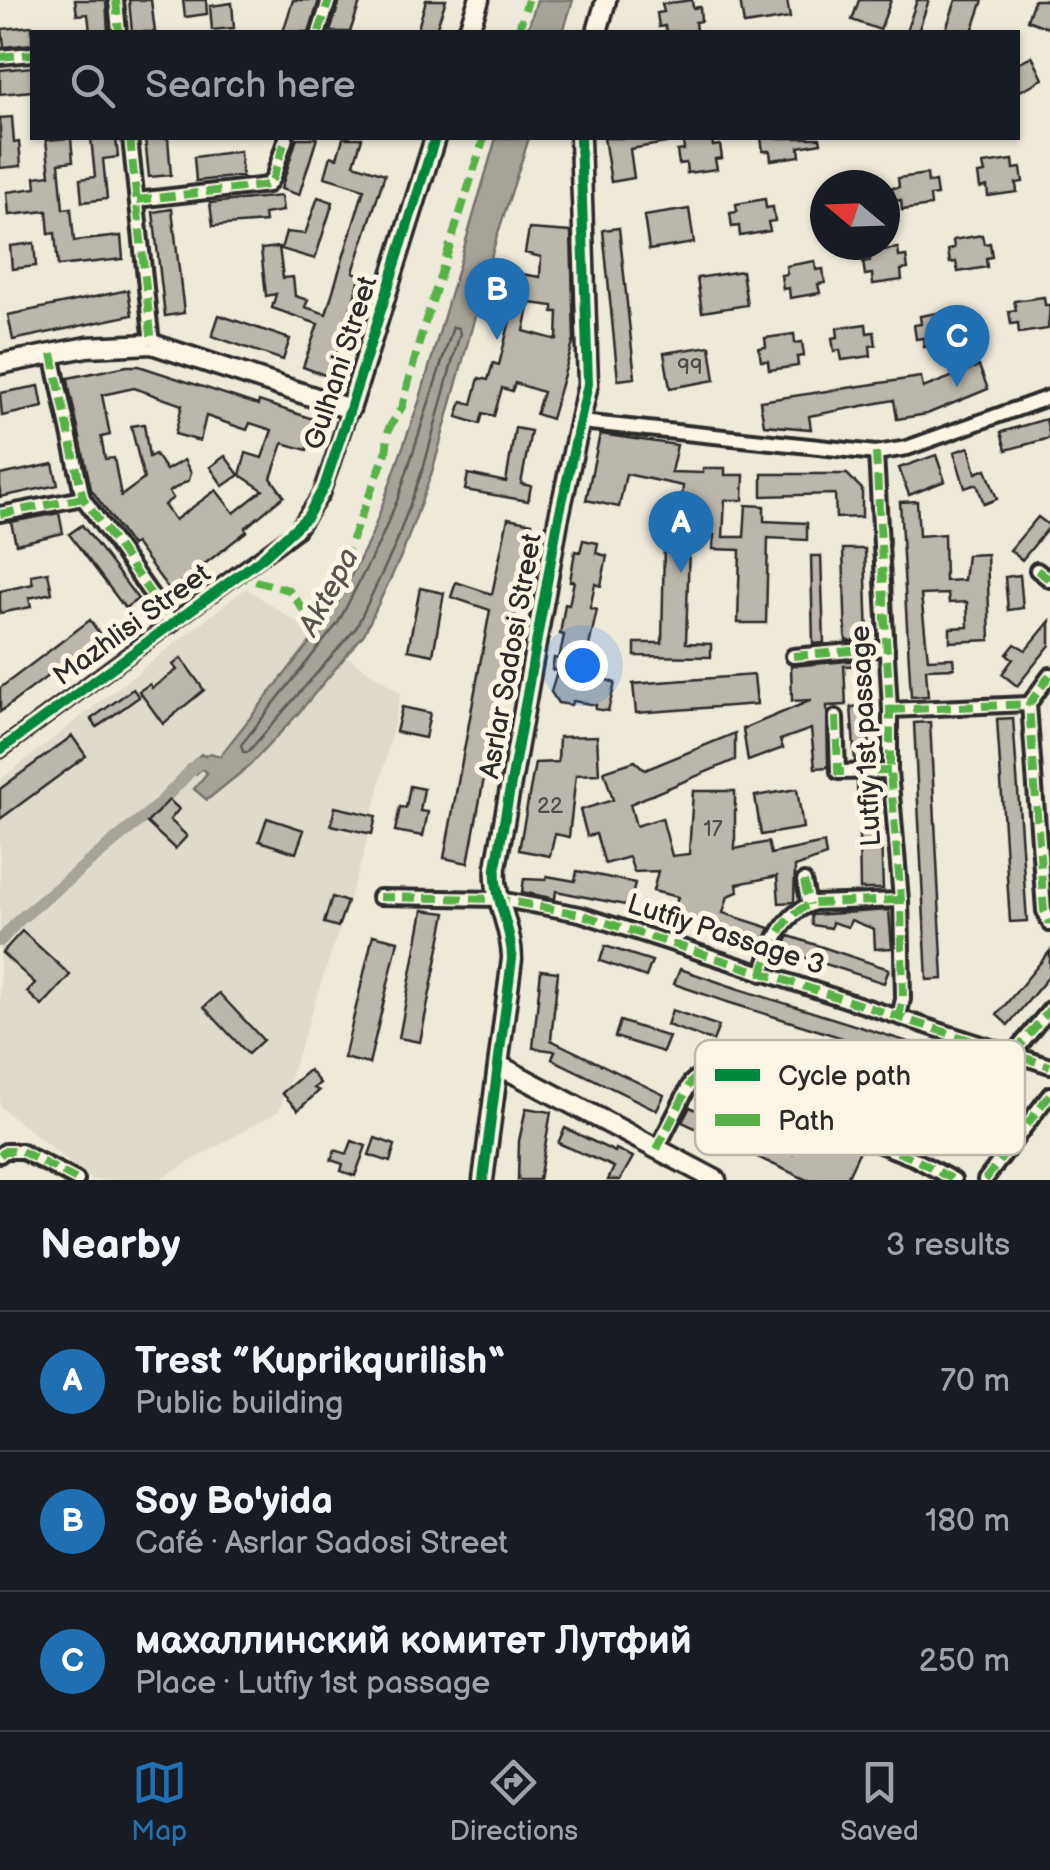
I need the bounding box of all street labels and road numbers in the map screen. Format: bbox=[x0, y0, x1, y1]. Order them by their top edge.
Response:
street label: Gulhani Street bbox=[297, 272, 385, 454]
street label: Asrlar Sadosi Street bbox=[473, 531, 549, 781]
street label: Mazhlisi Street bbox=[47, 557, 217, 693]
street label: Lutfiy 1st passage bbox=[844, 624, 888, 848]
street label: Lutfiy Passage 3 bbox=[623, 888, 829, 982]

